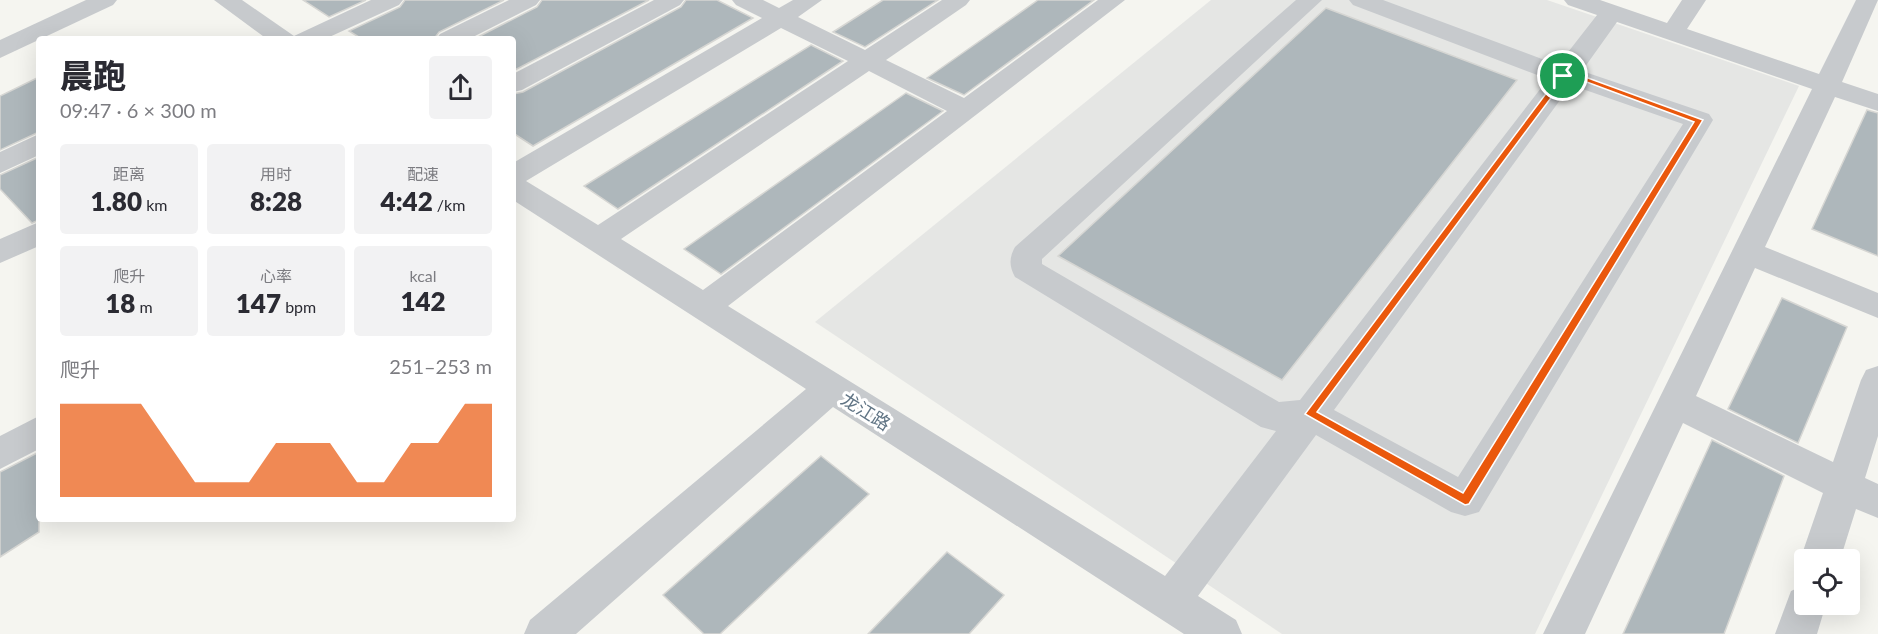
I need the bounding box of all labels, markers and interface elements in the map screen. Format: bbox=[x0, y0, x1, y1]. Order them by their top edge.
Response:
pin bbox=[1537, 50, 1588, 101]
text: 晨跑 bbox=[60, 55, 126, 95]
button: share bbox=[429, 56, 492, 119]
icon: arrive bbox=[1546, 59, 1579, 92]
text: 09:47 · 6 × 300 m bbox=[60, 98, 217, 122]
text: 距离 bbox=[113, 164, 145, 183]
text: 用时 bbox=[260, 164, 292, 183]
text: 配速 bbox=[407, 164, 439, 183]
text: 1.80 bbox=[91, 185, 142, 217]
text: 8:28 bbox=[250, 185, 302, 217]
text: 4:42 bbox=[381, 185, 433, 217]
text: km bbox=[142, 195, 167, 214]
text: /km bbox=[433, 195, 465, 214]
text: 爬升 bbox=[113, 266, 145, 285]
text: 心率 bbox=[260, 266, 292, 285]
text: kcal bbox=[409, 266, 437, 285]
text: 142 bbox=[400, 285, 446, 317]
text: 18 bbox=[105, 287, 135, 319]
text: 147 bbox=[236, 287, 281, 319]
text: m bbox=[135, 297, 153, 316]
text: bpm bbox=[281, 297, 316, 316]
text: 251–253 m bbox=[389, 354, 492, 378]
text: 爬升 bbox=[60, 357, 100, 381]
street label: 龙江路 bbox=[837, 387, 895, 435]
map controls bbox=[1794, 549, 1860, 615]
button: locate bbox=[1794, 549, 1860, 615]

